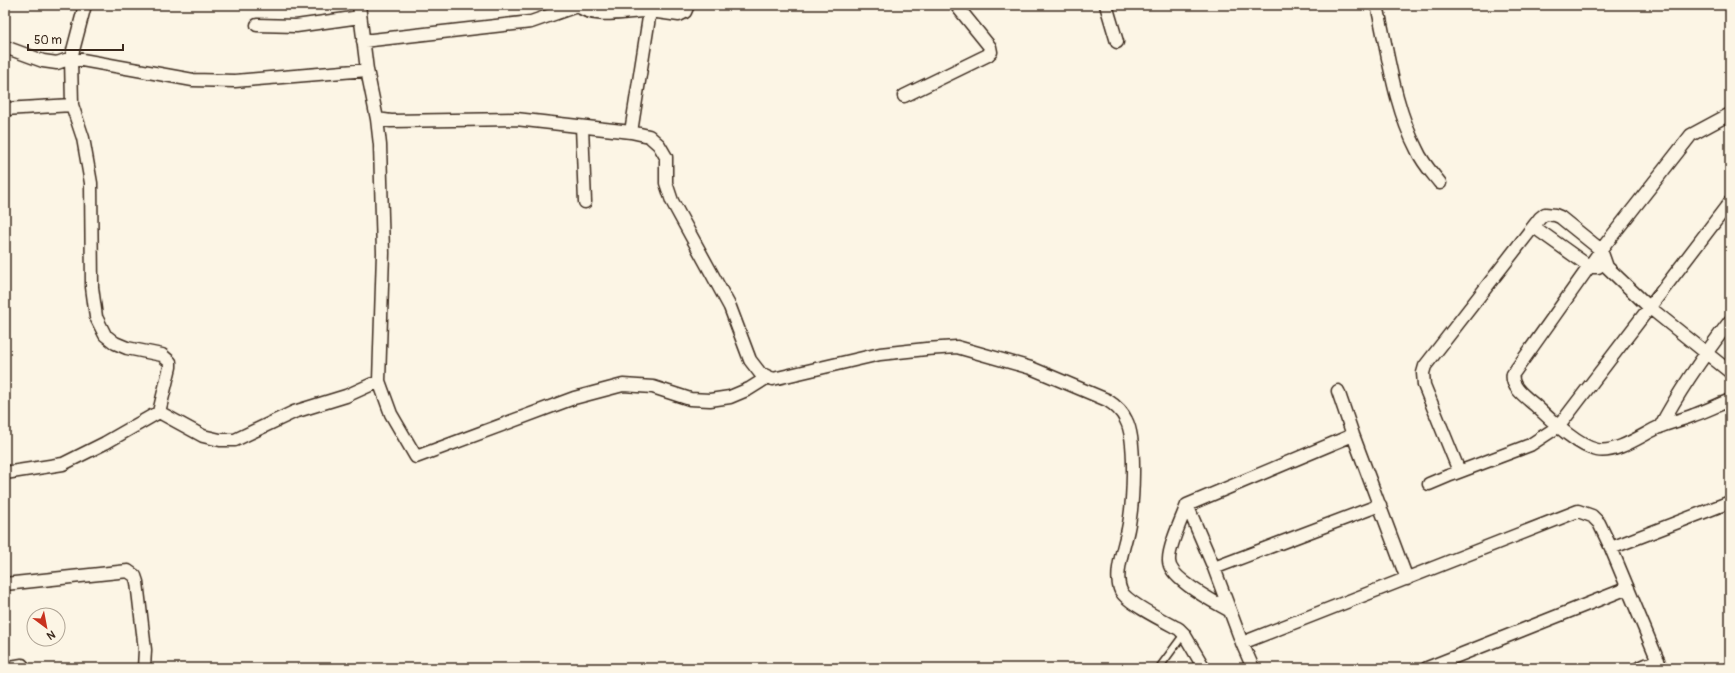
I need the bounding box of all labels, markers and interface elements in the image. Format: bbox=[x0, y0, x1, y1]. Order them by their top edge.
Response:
scale bar bbox=[28, 26, 123, 52]
text: 50 m bbox=[34, 33, 62, 48]
north arrow bbox=[26, 607, 66, 647]
text: N bbox=[44, 628, 58, 643]

